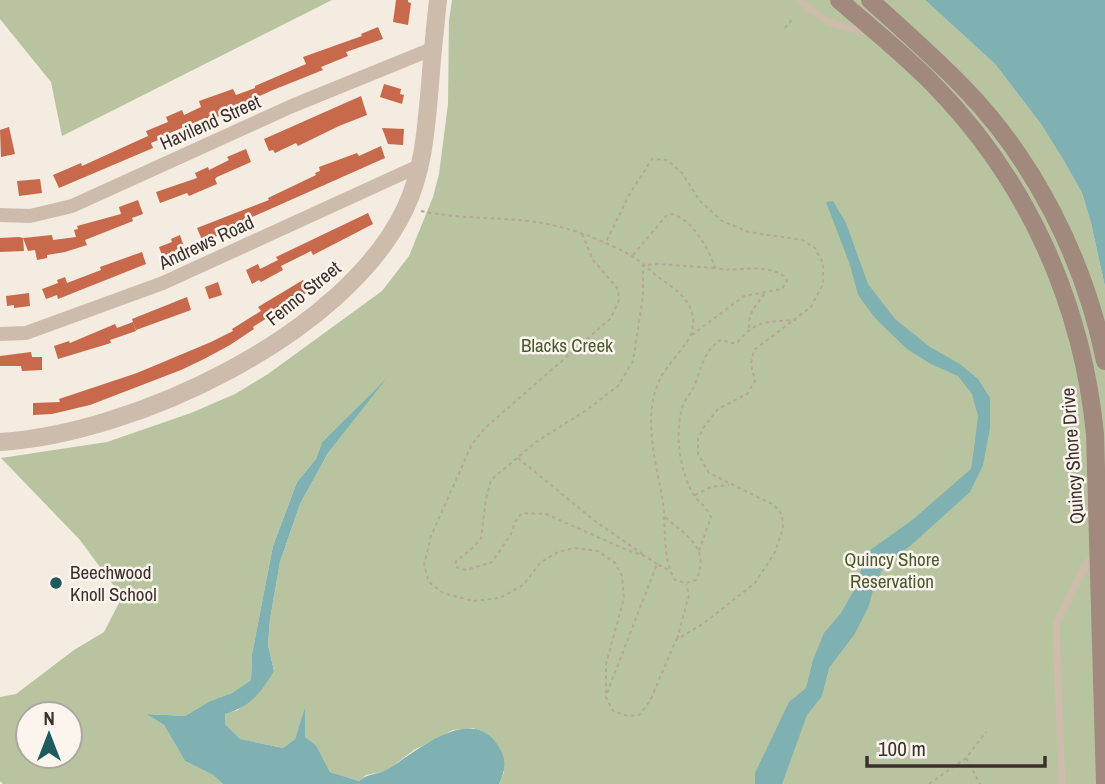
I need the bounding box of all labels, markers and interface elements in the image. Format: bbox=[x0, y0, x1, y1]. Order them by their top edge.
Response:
street label: Havilend Street bbox=[156, 88, 265, 156]
street label: Andrews Road bbox=[153, 209, 258, 276]
street label: Fenno Street bbox=[260, 254, 346, 331]
park label: Blacks Creek bbox=[521, 332, 613, 358]
street label: Quincy Shore Drive bbox=[1054, 387, 1090, 525]
park label: Quincy Shore Reservation bbox=[844, 546, 940, 594]
place label: Beechwood Knoll School bbox=[70, 559, 157, 607]
marker: Beechwood Knoll School bbox=[48, 575, 64, 591]
north arrow bbox=[14, 700, 84, 770]
text: N bbox=[43, 705, 55, 731]
scale bar bbox=[867, 724, 1046, 768]
text: 100 m bbox=[878, 734, 926, 763]

